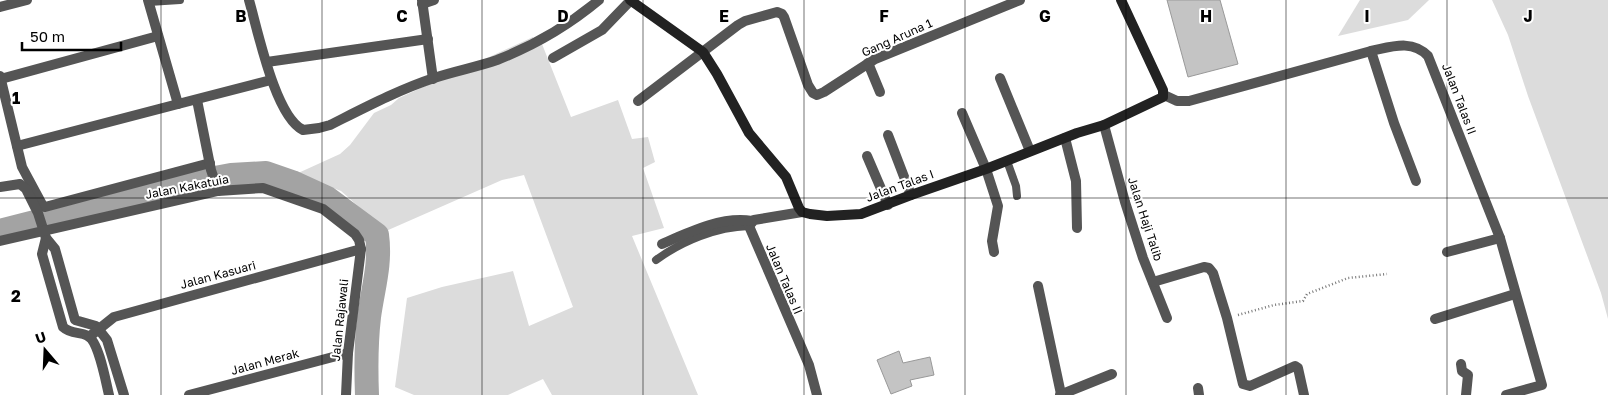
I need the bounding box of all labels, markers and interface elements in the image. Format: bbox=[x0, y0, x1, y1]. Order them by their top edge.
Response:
text: B bbox=[235, 6, 247, 26]
text: C bbox=[396, 6, 408, 26]
text: D bbox=[557, 6, 569, 26]
text: E bbox=[719, 6, 729, 26]
text: F bbox=[879, 6, 889, 26]
text: G bbox=[1039, 6, 1051, 26]
text: H bbox=[1200, 6, 1212, 26]
text: I bbox=[1364, 6, 1370, 26]
text: J bbox=[1523, 6, 1533, 26]
street label: Gang Aruna 1 bbox=[859, 15, 935, 60]
scale bar bbox=[22, 20, 121, 52]
text: 50 m bbox=[30, 27, 65, 45]
street label: Jalan Talas II bbox=[1439, 61, 1480, 137]
text: 1 bbox=[12, 88, 20, 108]
street label: Jalan Talas I bbox=[864, 166, 936, 205]
street label: Jalan Kakatuia bbox=[144, 171, 230, 202]
street label: Jalan Haji Talib bbox=[1125, 175, 1166, 263]
street label: Jalan Talas II bbox=[763, 241, 806, 316]
street label: Jalan Kasuari bbox=[178, 257, 257, 292]
street label: Jalan Rajawali bbox=[328, 278, 351, 362]
text: 2 bbox=[11, 286, 21, 306]
north arrow bbox=[20, 325, 70, 375]
text: U bbox=[33, 328, 48, 347]
street label: Jalan Merak bbox=[229, 345, 301, 378]

